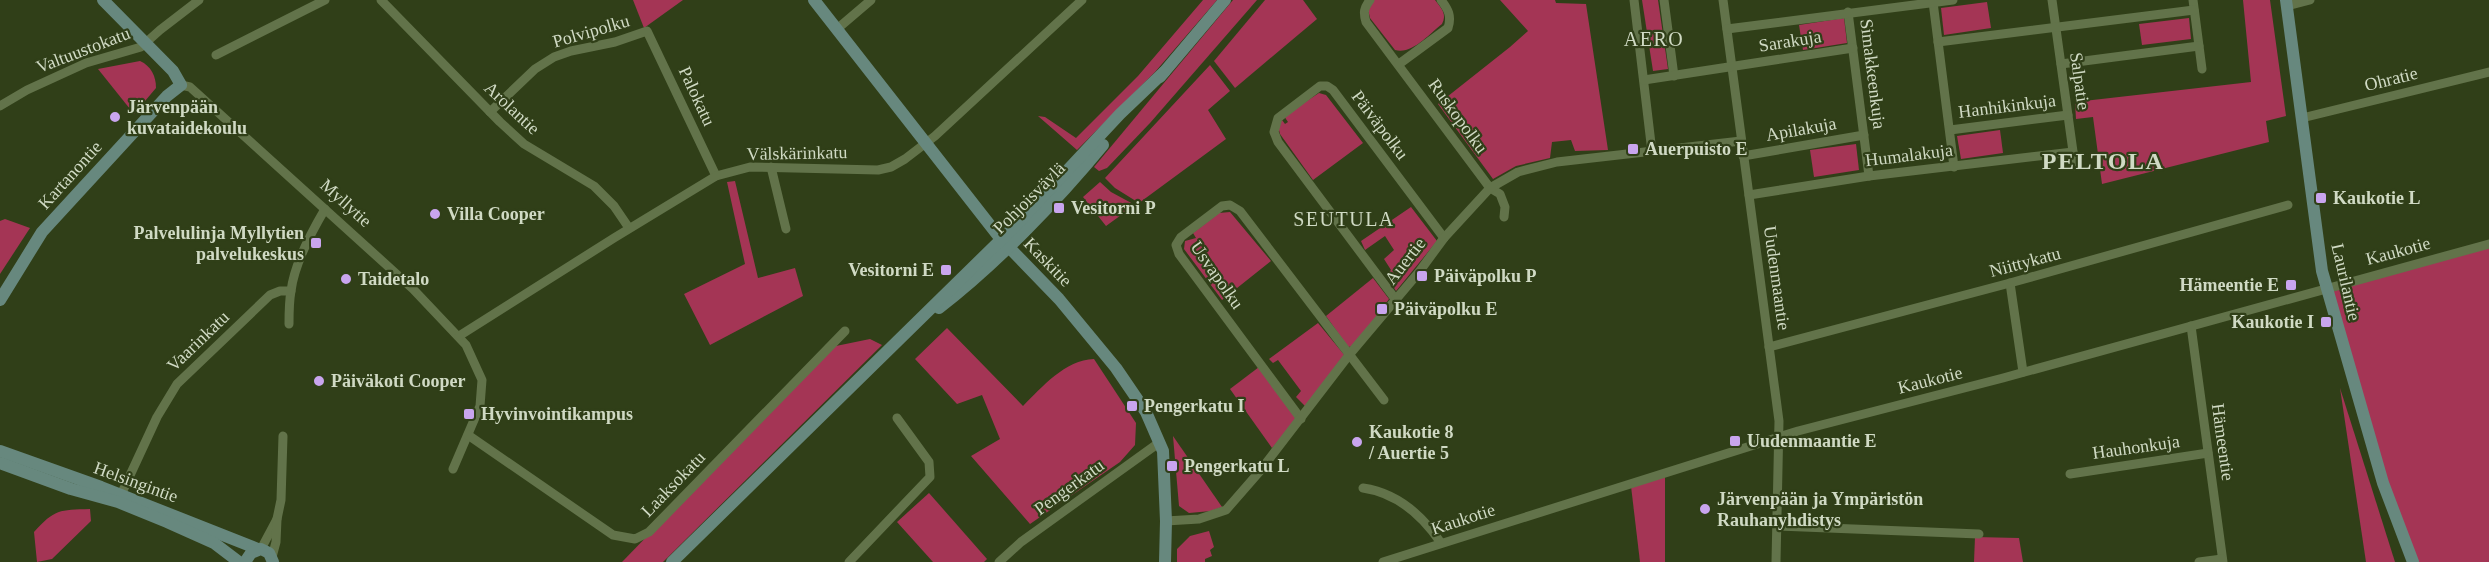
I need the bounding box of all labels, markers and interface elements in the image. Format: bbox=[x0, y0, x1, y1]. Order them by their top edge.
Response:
street label: Polvipolku bbox=[550, 10, 632, 52]
street label: Simakkeenkuja bbox=[1856, 18, 1890, 130]
street label: Valtuustokatu bbox=[33, 23, 133, 77]
street label: Sarakuja bbox=[1757, 26, 1823, 56]
district label: AERO bbox=[1624, 28, 1684, 50]
street label: Salpatie bbox=[2066, 51, 2094, 111]
street label: Palokatu bbox=[675, 63, 719, 129]
street label: Ohratie bbox=[2362, 63, 2420, 95]
street label: Ruskopolku bbox=[1424, 75, 1492, 157]
street label: Arolantie bbox=[480, 78, 544, 138]
street label: Päiväpolku bbox=[1348, 87, 1412, 163]
street label: Hanhikinkuja bbox=[1957, 90, 2057, 122]
place label: Järvenpään kuvataidekoulu bbox=[127, 97, 247, 138]
marker: Järvenpään kuvataidekoulu bbox=[108, 110, 122, 124]
street label: Apilakuja bbox=[1764, 113, 1838, 145]
street label: Kartanontie bbox=[34, 137, 106, 213]
place label: Auerpuisto E bbox=[1645, 139, 1748, 159]
street label: Humalakuja bbox=[1864, 140, 1954, 170]
street label: Välskärinkatu bbox=[746, 142, 848, 164]
marker: Auerpuisto E bbox=[1626, 142, 1640, 156]
district label: PELTOLA bbox=[2042, 148, 2164, 174]
street label: Pohjoisväylä bbox=[989, 158, 1069, 238]
street label: Myllytie bbox=[316, 175, 376, 231]
place label: Kaukotie L bbox=[2333, 188, 2421, 208]
marker: Kaukotie L bbox=[2314, 191, 2328, 205]
place label: Vesitorni P bbox=[1071, 198, 1156, 218]
marker: Vesitorni P bbox=[1052, 201, 1066, 215]
place label: Villa Cooper bbox=[447, 204, 545, 224]
marker: Villa Cooper bbox=[428, 207, 442, 221]
district label: SEUTULA bbox=[1293, 208, 1395, 230]
place label: Palvelulinja Myllytien palvelukeskus bbox=[134, 223, 304, 264]
street label: Uudenmaantie bbox=[1760, 225, 1794, 331]
street label: Kaskitie bbox=[1020, 233, 1076, 291]
street label: Kaukotie bbox=[2364, 233, 2432, 269]
street label: Auertie bbox=[1381, 234, 1429, 288]
marker: Palvelulinja Myllytien palvelukeskus bbox=[309, 236, 323, 250]
street label: Usvapolku bbox=[1186, 237, 1248, 313]
street label: Laurilantie bbox=[2327, 241, 2365, 323]
street label: Niittykatu bbox=[1987, 243, 2063, 281]
place label: Vesitorni E bbox=[848, 260, 934, 280]
marker: Vesitorni E bbox=[939, 263, 953, 277]
place label: Päiväpolku P bbox=[1434, 266, 1537, 286]
place label: Taidetalo bbox=[358, 269, 429, 289]
marker: Päiväpolku P bbox=[1415, 269, 1429, 283]
marker: Taidetalo bbox=[339, 272, 353, 286]
place label: Hämeentie E bbox=[2180, 275, 2279, 295]
marker: Hämeentie E bbox=[2284, 278, 2298, 292]
place label: Päiväpolku E bbox=[1394, 299, 1498, 319]
marker: Päiväpolku E bbox=[1375, 302, 1389, 316]
street label: Vaarinkatu bbox=[163, 307, 233, 375]
place label: Kaukotie I bbox=[2231, 312, 2314, 332]
marker: Kaukotie I bbox=[2319, 315, 2333, 329]
street label: Kaukotie bbox=[1896, 362, 1964, 398]
place label: Päiväkoti Cooper bbox=[331, 371, 466, 391]
marker: Päiväkoti Cooper bbox=[312, 374, 326, 388]
place label: Pengerkatu I bbox=[1144, 396, 1245, 416]
marker: Pengerkatu I bbox=[1125, 399, 1139, 413]
street label: Hämeentie bbox=[2208, 402, 2238, 482]
place label: Hyvinvointikampus bbox=[481, 404, 633, 424]
marker: Hyvinvointikampus bbox=[462, 407, 476, 421]
place label: Kaukotie 8 / Auertie 5 bbox=[1368, 422, 1454, 463]
place label: Uudenmaantie E bbox=[1747, 431, 1877, 451]
street label: Hauhonkuja bbox=[2091, 431, 2181, 463]
marker: Uudenmaantie E bbox=[1728, 434, 1742, 448]
marker: Kaukotie 8 / Auertie 5 bbox=[1350, 435, 1364, 449]
street label: Laaksokatu bbox=[637, 447, 709, 521]
street label: Pengerkatu bbox=[1030, 455, 1108, 519]
place label: Pengerkatu L bbox=[1184, 456, 1290, 476]
street label: Helsingintie bbox=[91, 458, 181, 506]
marker: Pengerkatu L bbox=[1165, 459, 1179, 473]
place label: Järvenpään ja Ympäristön Rauhanyhdistys bbox=[1717, 489, 1923, 530]
street label: Kaukotie bbox=[1429, 499, 1497, 539]
marker: Järvenpään ja Ympäristön Rauhanyhdistys bbox=[1698, 502, 1712, 516]

